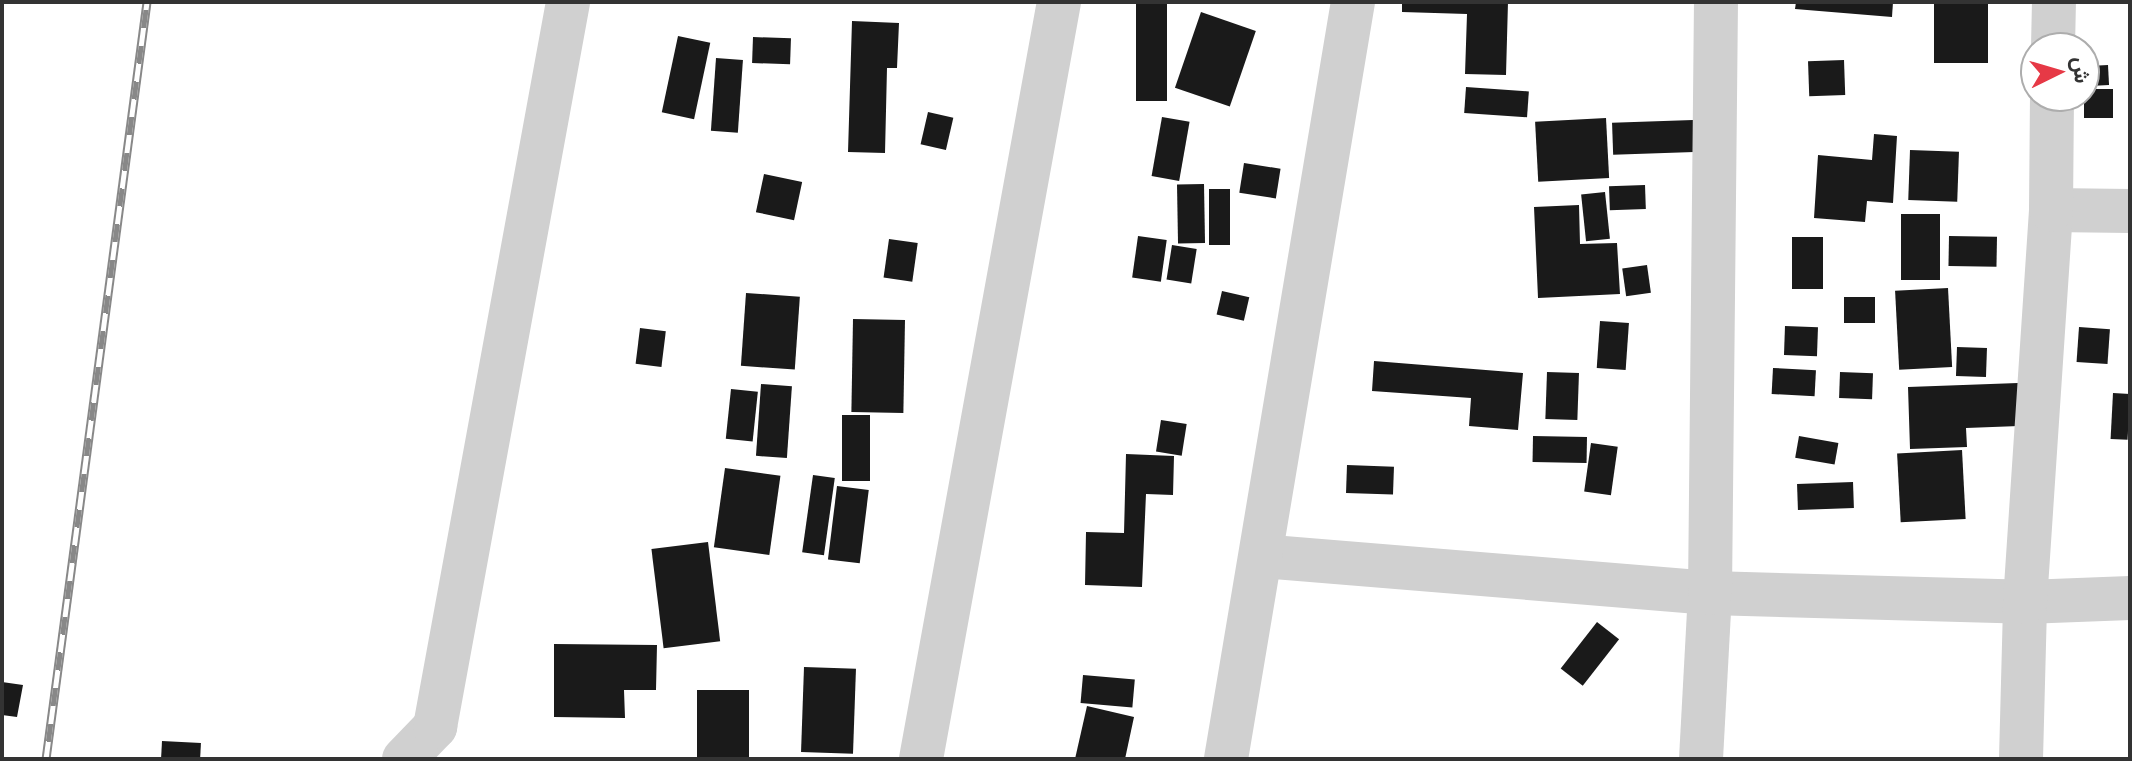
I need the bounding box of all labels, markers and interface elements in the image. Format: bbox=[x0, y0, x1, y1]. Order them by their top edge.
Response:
north arrow bbox=[2020, 32, 2100, 112]
text: ش bbox=[2067, 56, 2097, 84]

